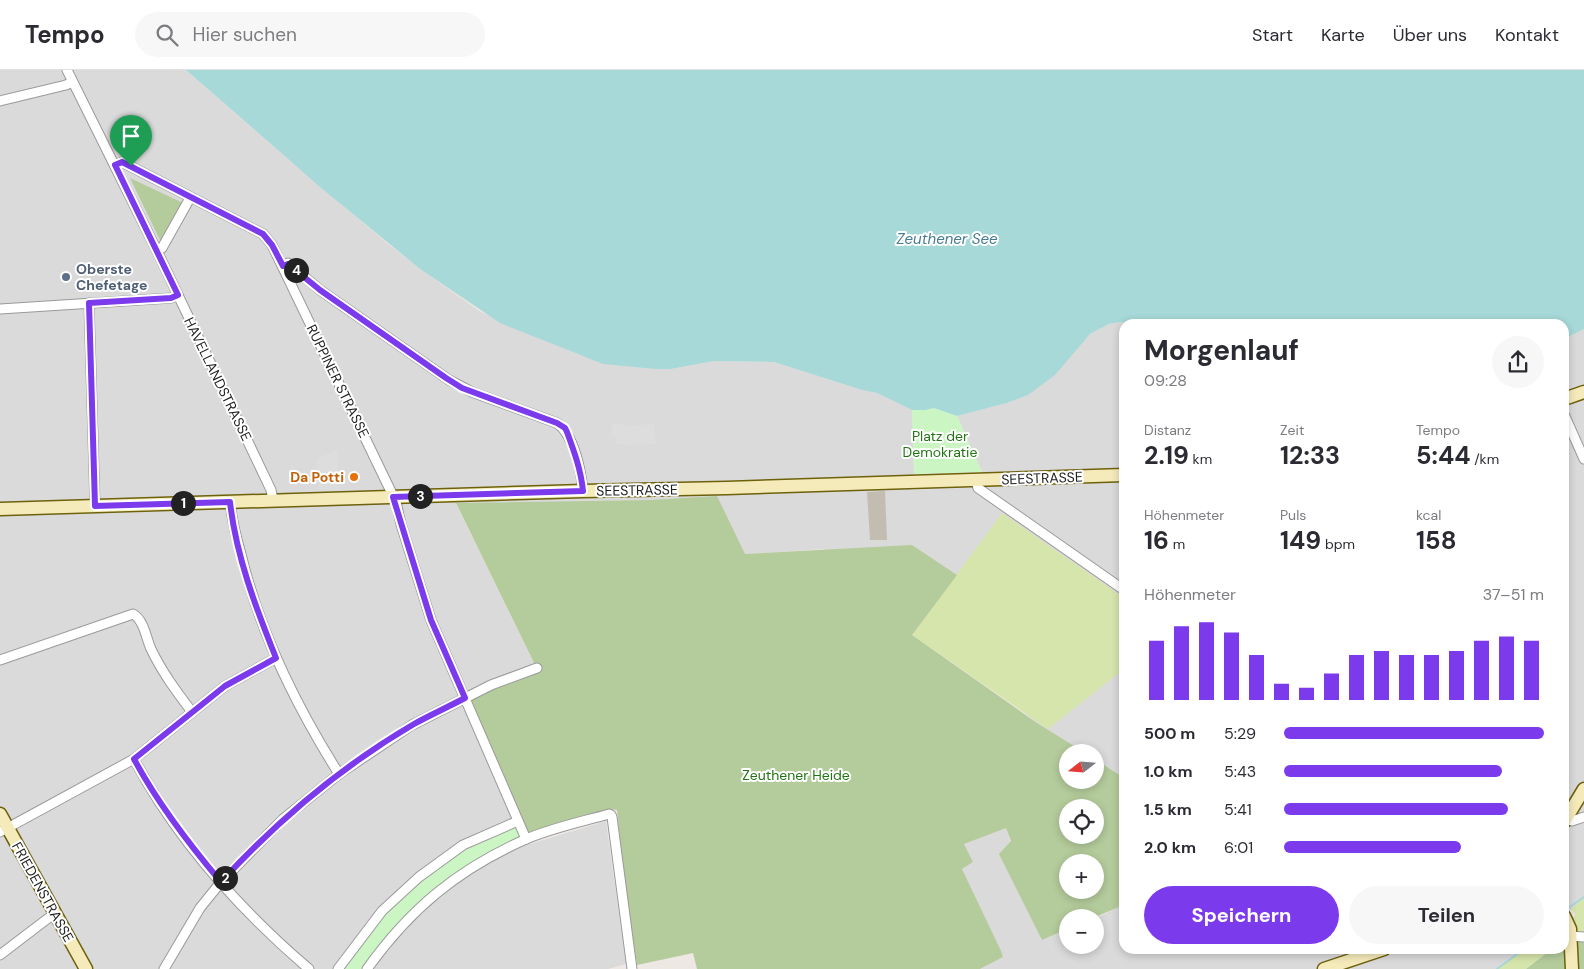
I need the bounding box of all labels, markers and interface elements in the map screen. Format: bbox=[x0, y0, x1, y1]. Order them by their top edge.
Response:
search box bbox=[135, 12, 485, 57]
text: Tempo bbox=[25, 19, 105, 50]
icon: search bbox=[153, 21, 181, 49]
text: Hier suchen bbox=[193, 22, 297, 47]
text: Start bbox=[1252, 23, 1293, 47]
text: Karte bbox=[1321, 23, 1365, 47]
text: Über uns bbox=[1393, 23, 1467, 47]
text: Kontakt bbox=[1495, 23, 1559, 47]
pin bbox=[110, 115, 152, 166]
icon: arrive bbox=[117, 122, 145, 150]
water label: Zeuthener See bbox=[896, 229, 998, 249]
pin: 4 bbox=[284, 258, 308, 282]
place label: Oberste Chefetage bbox=[76, 260, 147, 294]
text: 4 bbox=[292, 261, 301, 279]
marker: Oberste Chefetage bbox=[60, 271, 72, 283]
street label: HAVELLANDSTRASSE bbox=[180, 314, 256, 444]
street label: RUPPINER STRASSE bbox=[303, 321, 373, 441]
text: Morgenlauf bbox=[1144, 332, 1299, 369]
button: share bbox=[1492, 336, 1544, 388]
text: 09:28 bbox=[1144, 370, 1187, 391]
text: Distanz bbox=[1144, 421, 1191, 439]
text: Zeit bbox=[1280, 421, 1304, 439]
text: Tempo bbox=[1416, 421, 1460, 439]
park label: Platz der Demokratie bbox=[903, 427, 977, 461]
text: 2.19 bbox=[1144, 439, 1189, 472]
text: 12:33 bbox=[1280, 439, 1340, 472]
text: 5:44 bbox=[1416, 439, 1470, 472]
text: km bbox=[1189, 450, 1212, 468]
text: /km bbox=[1470, 450, 1499, 468]
place label: Da Potti bbox=[290, 468, 344, 486]
street label: SEESTRASSE bbox=[1001, 468, 1083, 488]
marker: Da Potti bbox=[348, 471, 360, 483]
street label: SEESTRASSE bbox=[596, 480, 678, 500]
pin: 3 bbox=[408, 484, 432, 508]
text: 3 bbox=[416, 487, 425, 505]
pin: 1 bbox=[170, 490, 196, 516]
text: 1 bbox=[181, 494, 186, 512]
text: Höhenmeter bbox=[1144, 506, 1225, 524]
text: Puls bbox=[1280, 506, 1306, 524]
text: kcal bbox=[1416, 506, 1441, 524]
text: 16 bbox=[1144, 524, 1169, 557]
text: 149 bbox=[1280, 524, 1321, 557]
text: 158 bbox=[1416, 524, 1456, 557]
text: m bbox=[1169, 535, 1185, 553]
text: bpm bbox=[1321, 535, 1355, 553]
text: Höhenmeter bbox=[1144, 584, 1236, 605]
text: 37–51 m bbox=[1483, 584, 1544, 605]
text: 500 m bbox=[1144, 723, 1195, 744]
text: 5:29 bbox=[1224, 723, 1256, 744]
north arrow bbox=[1059, 744, 1104, 789]
map controls bbox=[1059, 744, 1104, 954]
text: 1.0 km bbox=[1144, 761, 1193, 782]
text: 5:43 bbox=[1224, 761, 1256, 782]
park label: Zeuthener Heide bbox=[742, 766, 850, 784]
button: locate bbox=[1059, 799, 1104, 844]
text: 1.5 km bbox=[1144, 799, 1192, 820]
text: 5:41 bbox=[1224, 799, 1252, 820]
text: 2.0 km bbox=[1144, 837, 1196, 858]
text: 6:01 bbox=[1224, 837, 1253, 858]
street label: FRIEDENSTRASSE bbox=[8, 839, 78, 945]
button: + bbox=[1059, 854, 1104, 899]
pin: 2 bbox=[212, 866, 238, 890]
text: 2 bbox=[221, 869, 230, 887]
button: Speichern bbox=[1144, 886, 1339, 944]
button: Teilen bbox=[1349, 886, 1544, 944]
button: − bbox=[1059, 909, 1104, 954]

